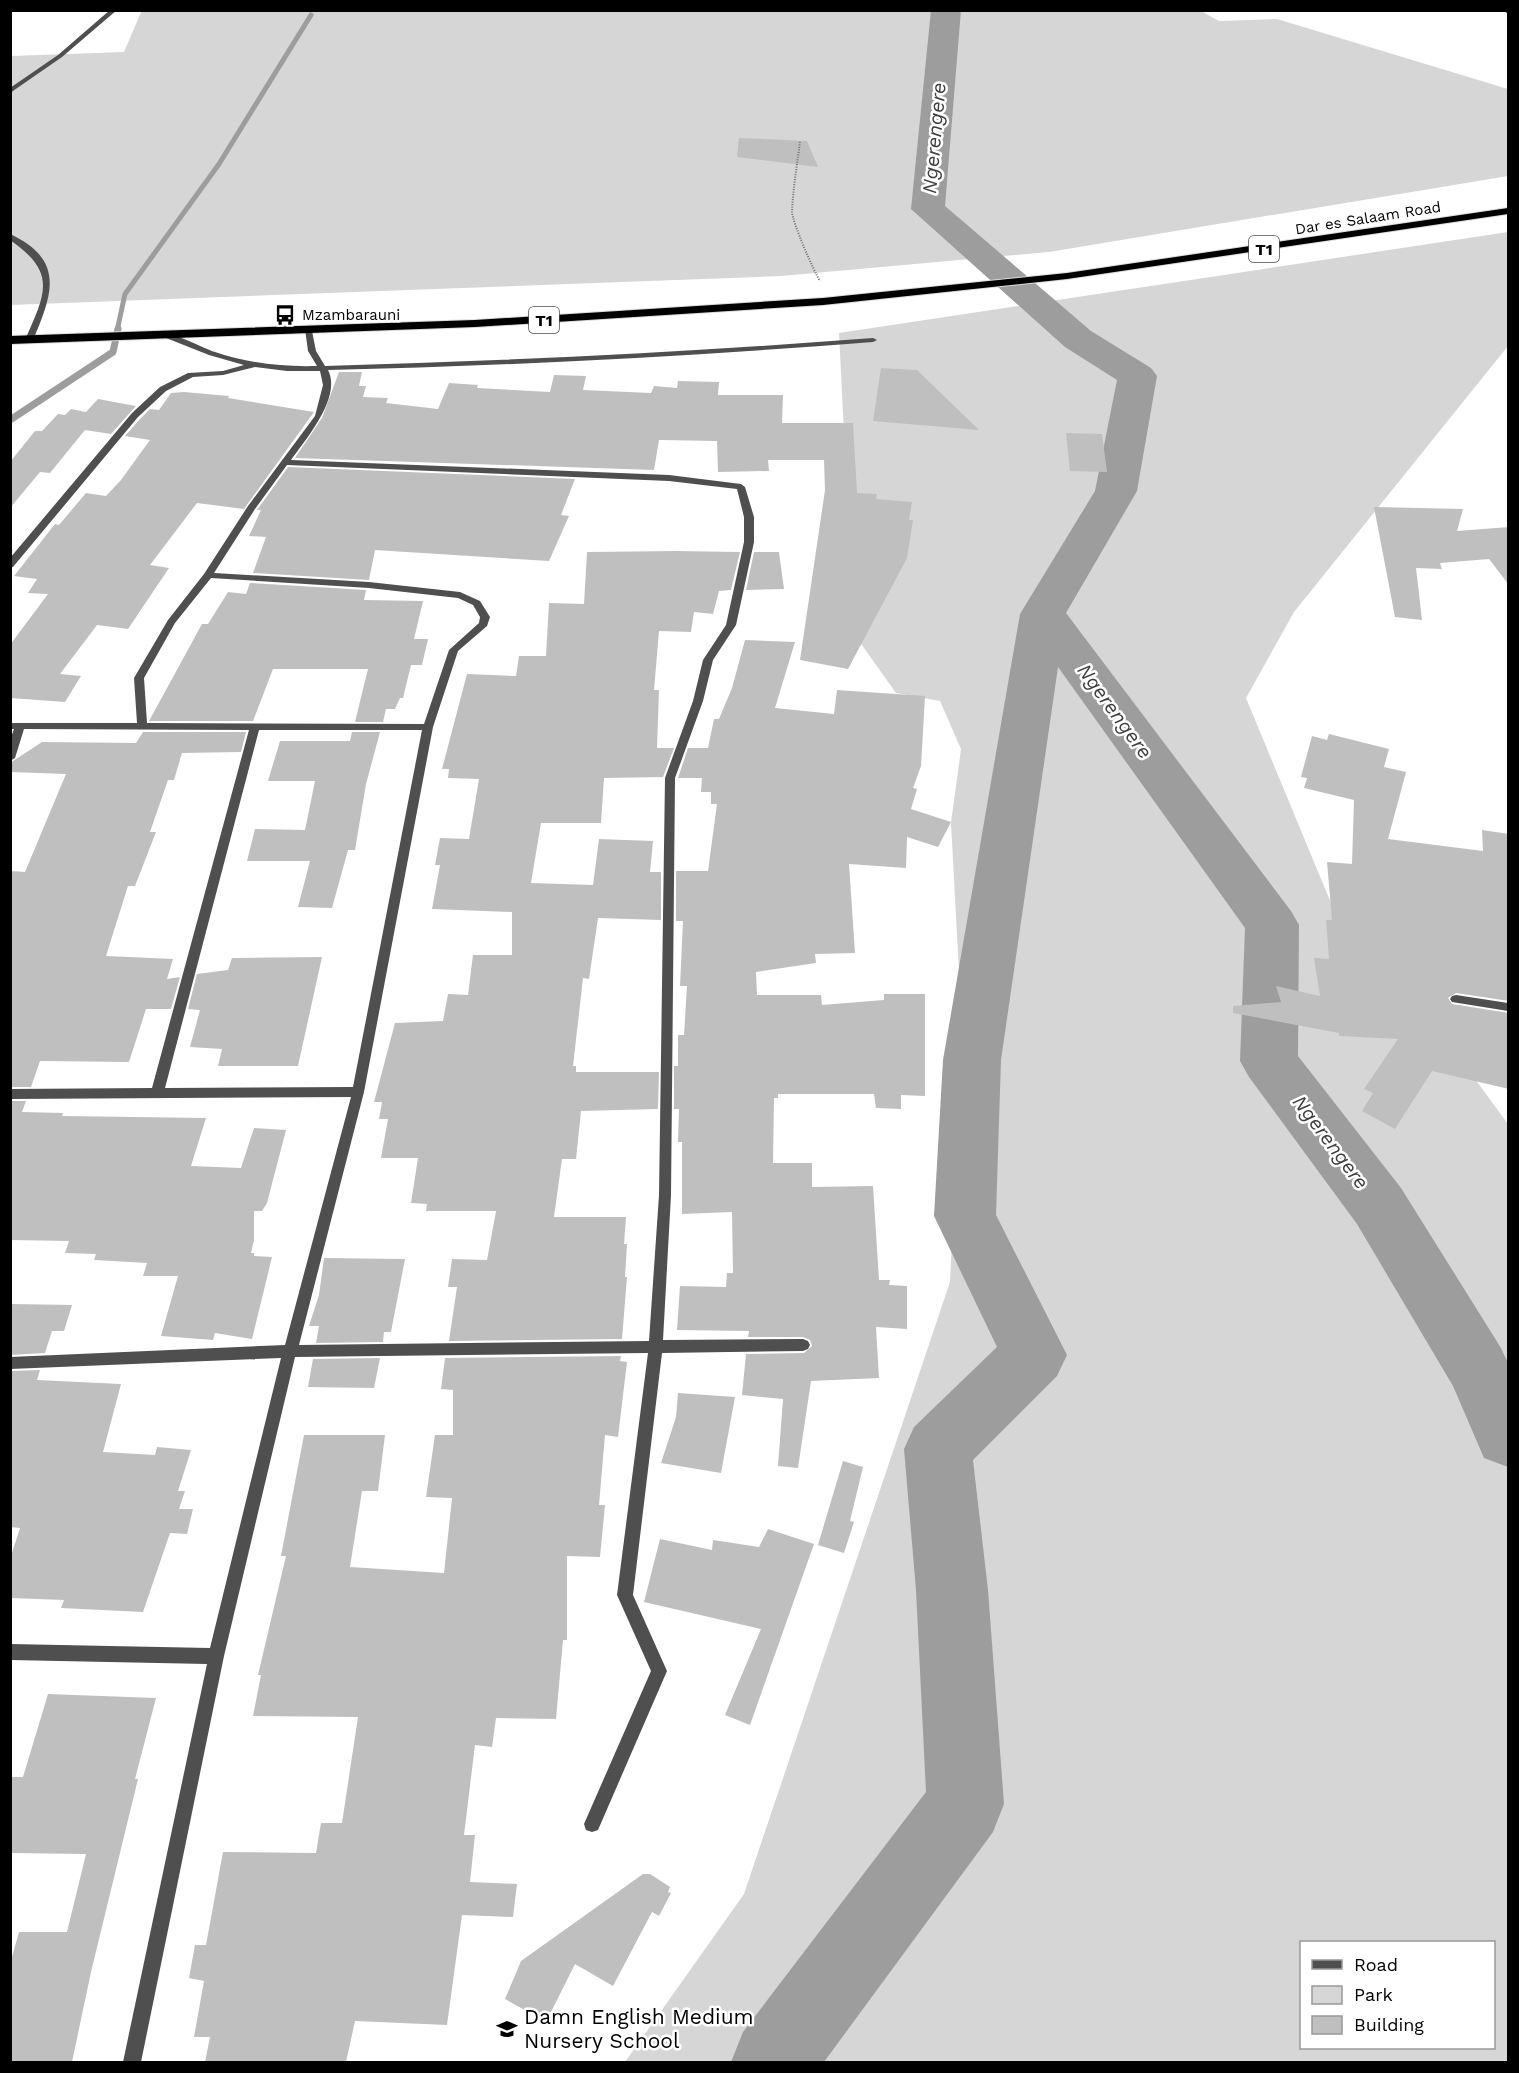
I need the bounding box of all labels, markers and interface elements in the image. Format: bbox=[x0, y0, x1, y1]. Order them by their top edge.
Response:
water label: Ngerengere bbox=[917, 81, 951, 195]
street label: Dar es Salaam Road bbox=[1294, 198, 1442, 238]
road number: T1 bbox=[1249, 236, 1279, 262]
bus stop icon: Mzambarauni bbox=[273, 303, 297, 327]
place label: Mzambarauni bbox=[302, 306, 400, 324]
road number: T1 bbox=[529, 307, 559, 333]
water label: Ngerengere bbox=[1073, 659, 1157, 763]
water label: Ngerengere bbox=[1288, 1090, 1374, 1194]
legend bbox=[1300, 1941, 1495, 2049]
text: Road bbox=[1354, 1954, 1398, 1975]
text: Park bbox=[1354, 1984, 1393, 2005]
place label: Damn English Medium Nursery School bbox=[524, 2004, 754, 2053]
text: Building bbox=[1354, 2014, 1424, 2035]
school or university icon: Damn English Medium Nursery School bbox=[495, 2017, 519, 2041]

